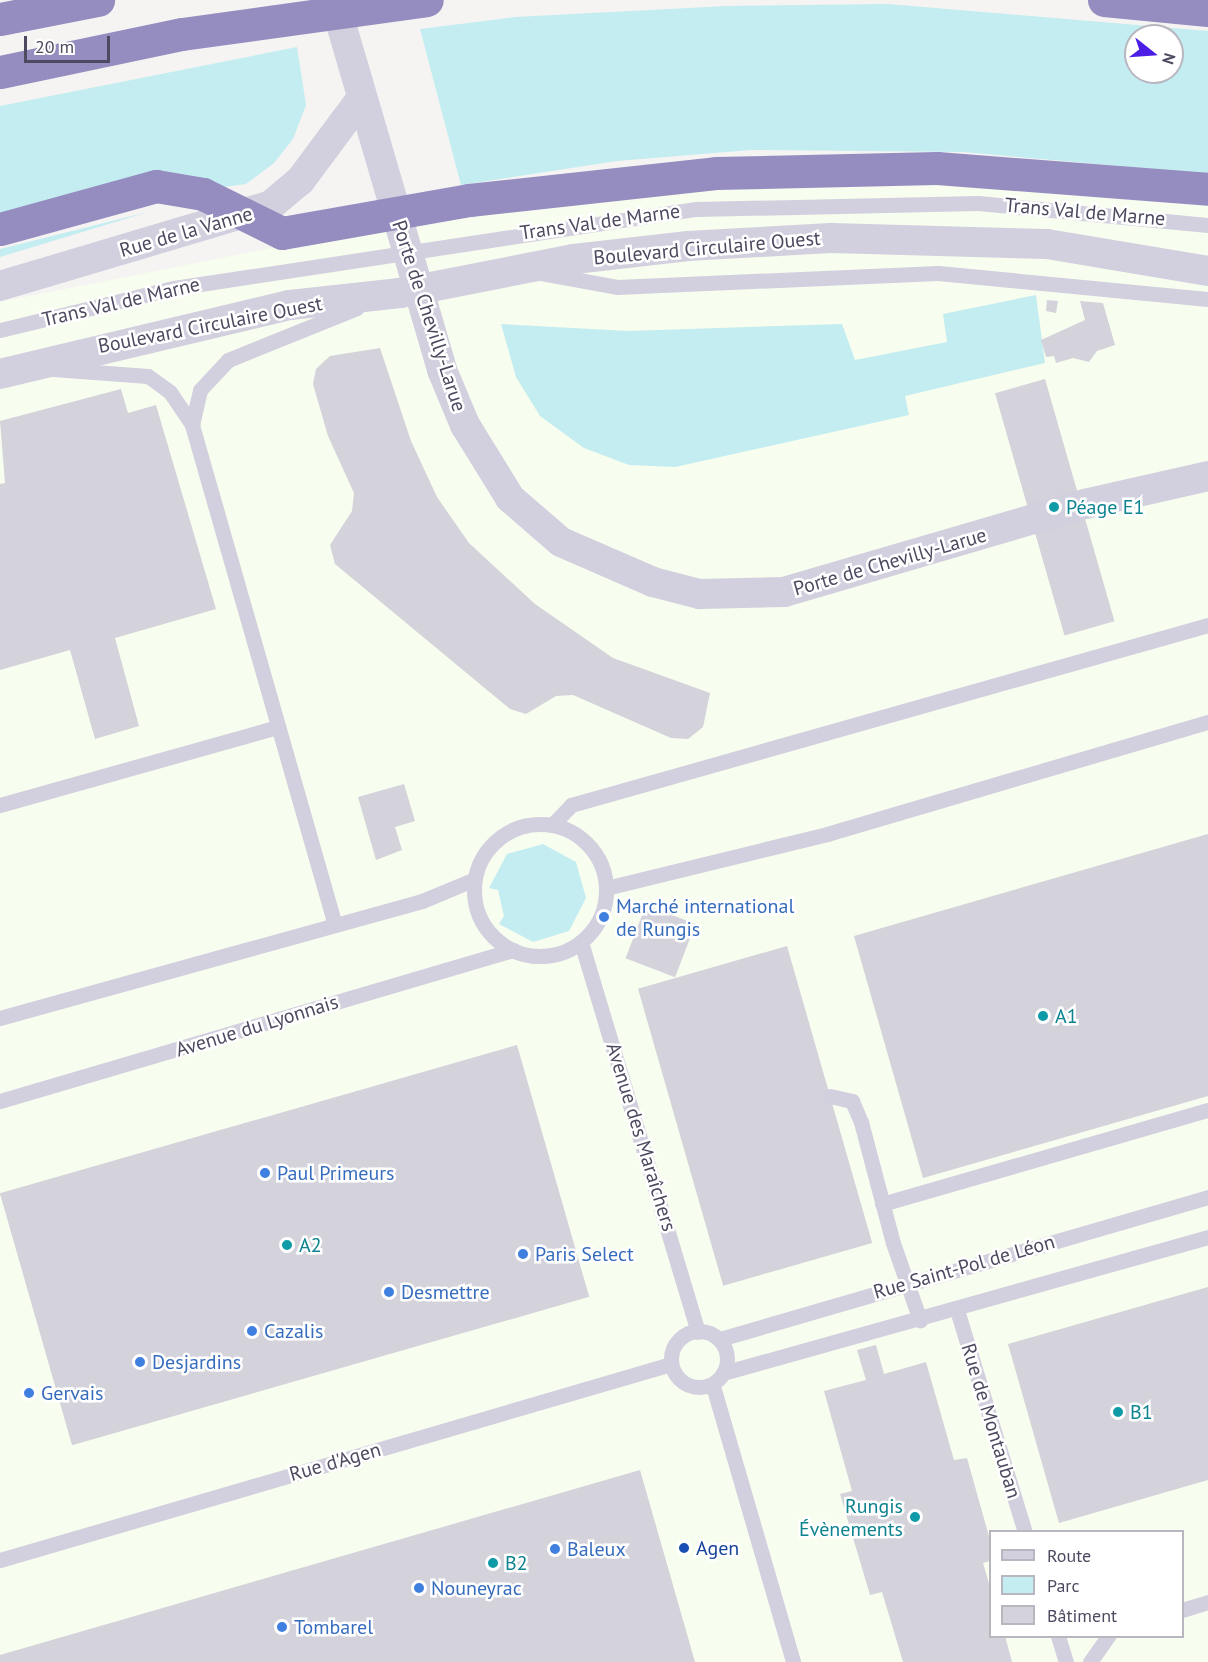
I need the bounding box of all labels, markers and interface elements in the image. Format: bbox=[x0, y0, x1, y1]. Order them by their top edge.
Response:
scale bar bbox=[27, 24, 112, 62]
north arrow bbox=[1124, 24, 1184, 84]
text: 20 m bbox=[35, 35, 74, 58]
text: N bbox=[1158, 51, 1180, 67]
street label: Trans Val de Marne bbox=[1003, 193, 1167, 231]
street label: Trans Val de Marne bbox=[518, 199, 682, 245]
street label: Rue de la Vanne bbox=[117, 201, 255, 263]
street label: Porte de Chevilly-Larue bbox=[387, 217, 471, 415]
street label: Boulevard Circulaire Ouest bbox=[592, 226, 822, 270]
street label: Trans Val de Marne bbox=[39, 272, 203, 332]
street label: Boulevard Circulaire Ouest bbox=[96, 291, 324, 359]
place label: Péage E1 bbox=[1066, 495, 1144, 519]
marker: Péage E1 bbox=[1047, 500, 1061, 514]
street label: Porte de Chevilly-Larue bbox=[791, 523, 989, 601]
place label: Marché international de Rungis bbox=[616, 894, 794, 941]
marker: Marché international de Rungis bbox=[597, 910, 611, 924]
street label: Avenue du Lyonnais bbox=[173, 990, 341, 1062]
place label: A1 bbox=[1055, 1004, 1078, 1028]
marker: A1 bbox=[1036, 1009, 1050, 1023]
street label: Avenue des Maraîchers bbox=[601, 1040, 681, 1234]
place label: Paul Primeurs bbox=[277, 1161, 394, 1185]
marker: Paul Primeurs bbox=[258, 1166, 272, 1180]
street label: Rue Saint-Pol de Léon bbox=[871, 1230, 1057, 1304]
place label: A2 bbox=[299, 1233, 322, 1257]
marker: A2 bbox=[280, 1238, 294, 1252]
place label: Paris Select bbox=[535, 1242, 634, 1266]
marker: Paris Select bbox=[516, 1247, 530, 1261]
place label: Desmettre bbox=[401, 1280, 490, 1304]
marker: Desmettre bbox=[382, 1285, 396, 1299]
place label: Cazalis bbox=[264, 1319, 323, 1343]
marker: Cazalis bbox=[245, 1324, 259, 1338]
street label: Rue de Montauban bbox=[956, 1341, 1026, 1501]
place label: Desjardins bbox=[152, 1350, 241, 1374]
marker: Desjardins bbox=[133, 1355, 147, 1369]
place label: Gervais bbox=[41, 1381, 104, 1405]
marker: Gervais bbox=[22, 1386, 36, 1400]
place label: B1 bbox=[1130, 1400, 1153, 1424]
marker: B1 bbox=[1111, 1405, 1125, 1419]
street label: Rue d'Agen bbox=[287, 1438, 383, 1486]
place label: Rungis Évènements bbox=[799, 1494, 903, 1541]
marker: Rungis Évènements bbox=[908, 1510, 922, 1524]
legend bbox=[989, 1530, 1184, 1638]
place label: Agen bbox=[696, 1536, 739, 1560]
place label: Baleux bbox=[567, 1537, 626, 1561]
marker: Agen bbox=[677, 1541, 691, 1555]
marker: Baleux bbox=[548, 1542, 562, 1556]
text: Route bbox=[1047, 1544, 1091, 1567]
place label: B2 bbox=[505, 1551, 528, 1575]
marker: B2 bbox=[486, 1556, 500, 1570]
text: Parc bbox=[1047, 1574, 1080, 1597]
place label: Nouneyrac bbox=[431, 1576, 522, 1600]
marker: Nouneyrac bbox=[412, 1581, 426, 1595]
text: Bâtiment bbox=[1047, 1604, 1117, 1627]
place label: Tombarel bbox=[294, 1615, 373, 1639]
marker: Tombarel bbox=[275, 1620, 289, 1634]

